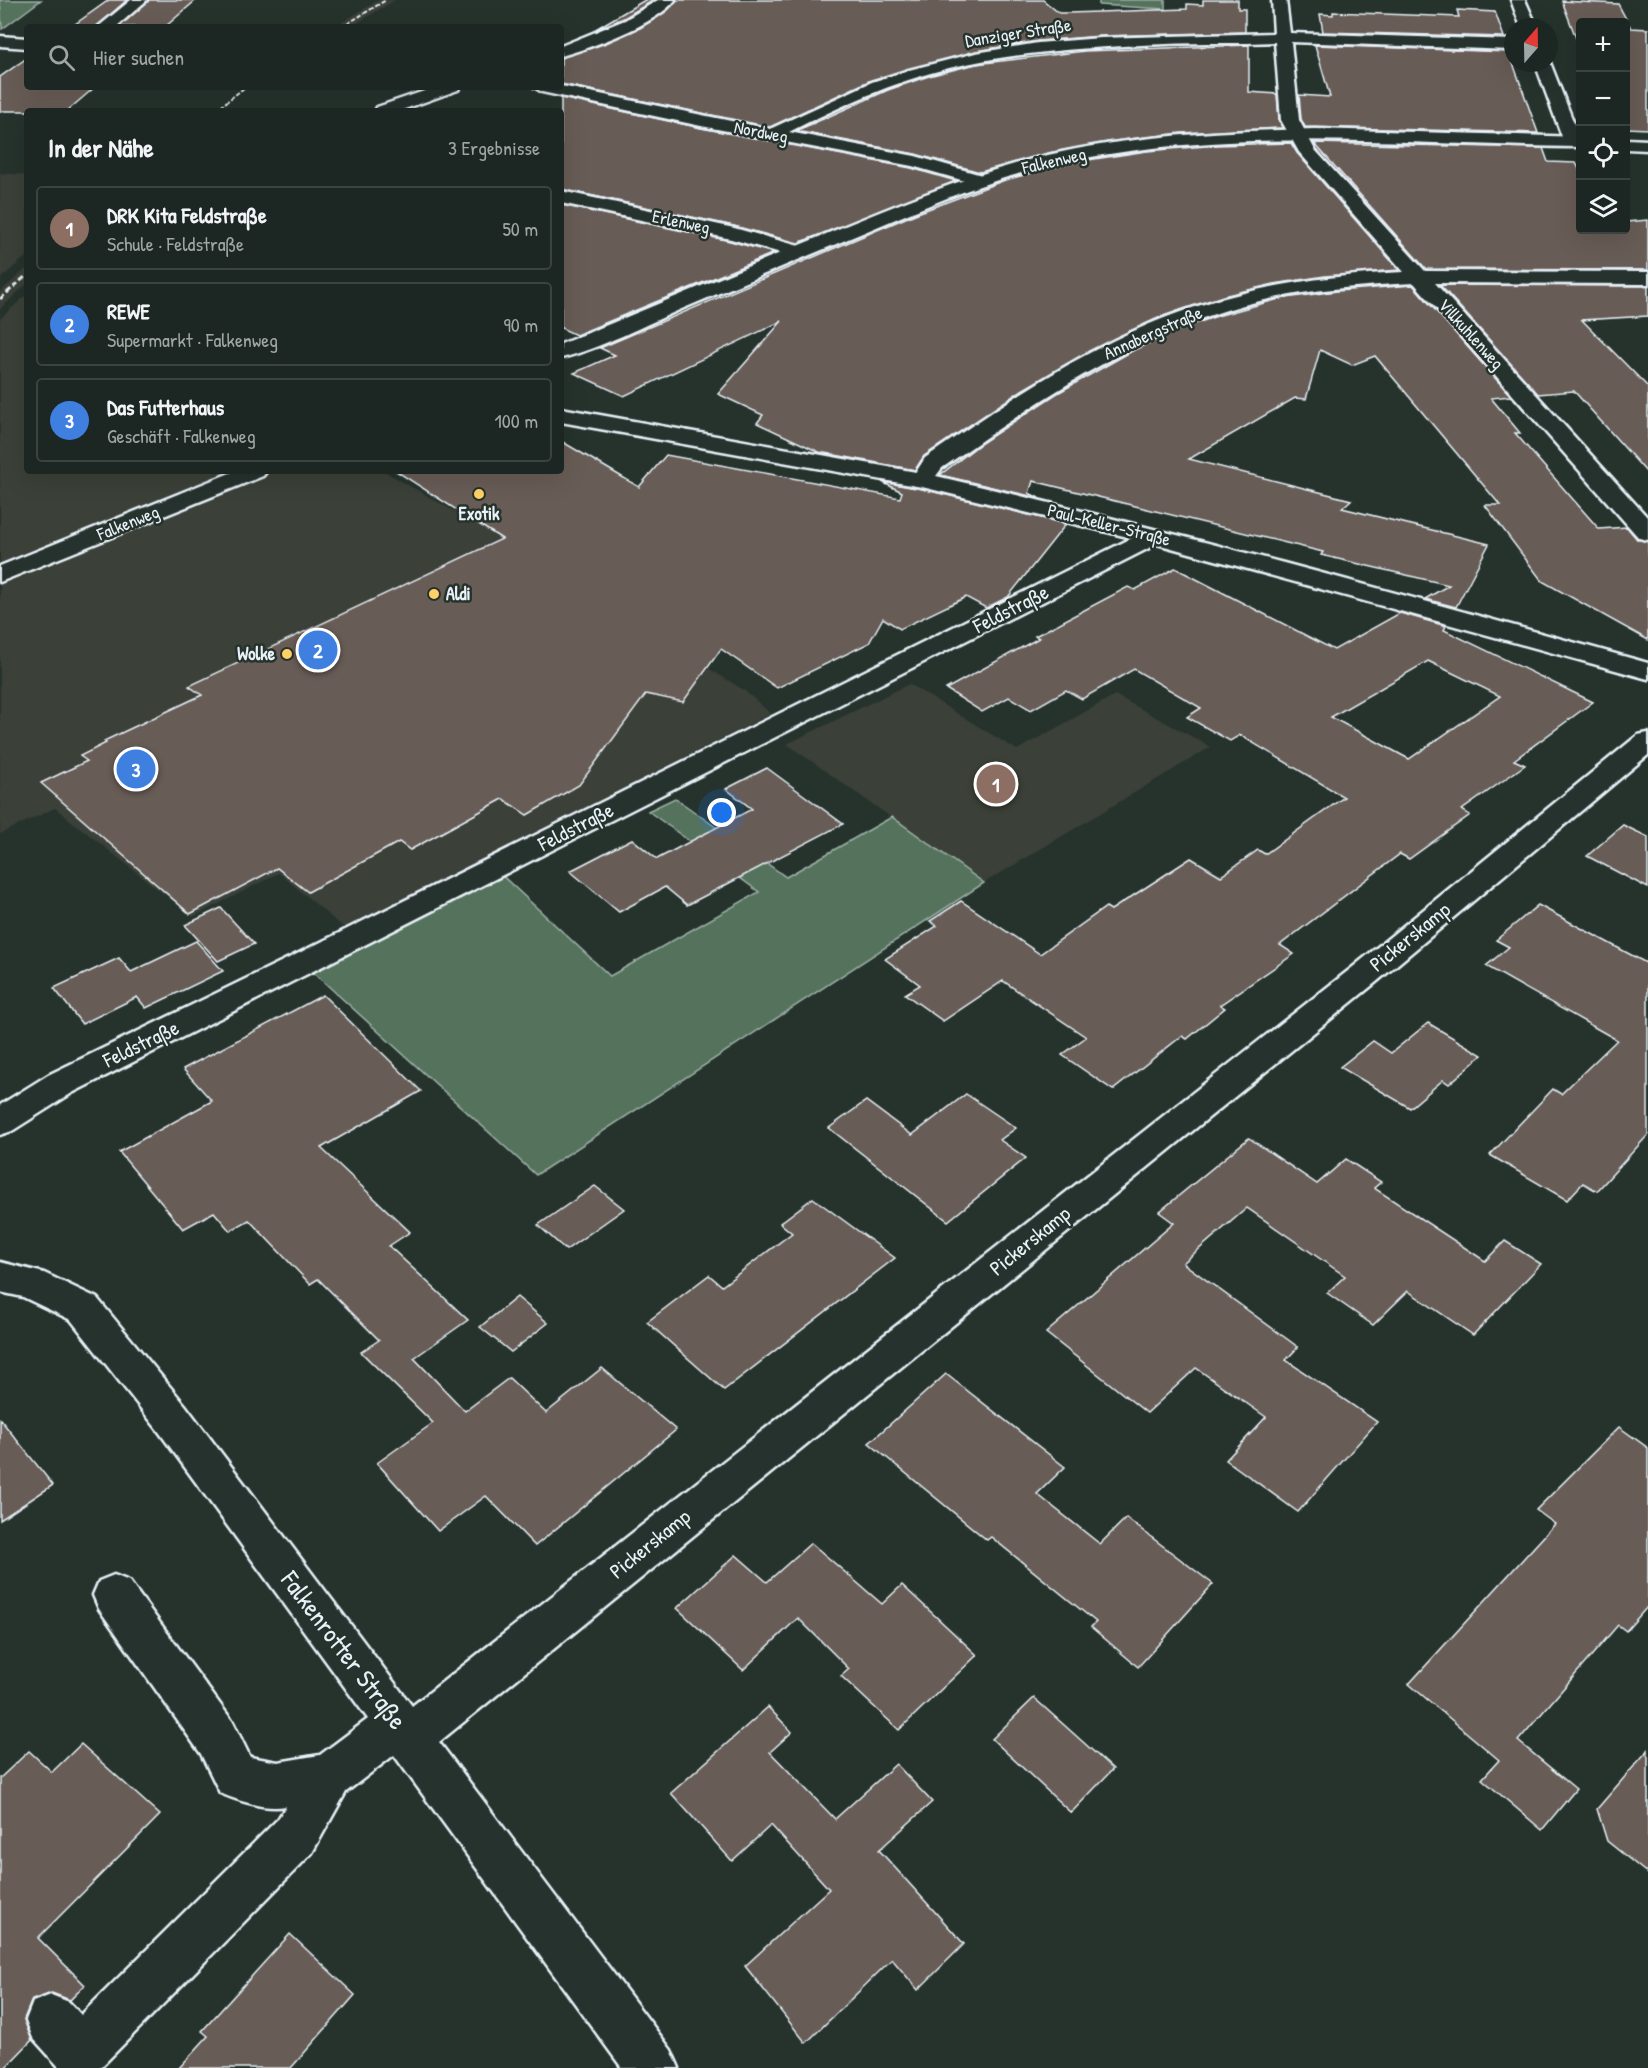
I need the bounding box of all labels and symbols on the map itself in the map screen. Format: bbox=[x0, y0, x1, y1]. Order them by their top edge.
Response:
street label: Danziger Straße bbox=[963, 12, 1073, 53]
north arrow bbox=[1504, 18, 1558, 72]
street label: Nordweg bbox=[732, 114, 790, 149]
street label: Falkenweg bbox=[1018, 141, 1088, 180]
street label: Erlenweg bbox=[650, 203, 712, 240]
street label: Villkuhlenweg bbox=[1433, 293, 1510, 375]
street label: Annabergstraße bbox=[1100, 300, 1206, 365]
marker: Exotik bbox=[472, 487, 486, 501]
street label: Paul-Keller-Straße bbox=[1045, 497, 1173, 552]
street label: Falkenweg bbox=[92, 499, 163, 547]
place label: Exotik bbox=[459, 501, 500, 526]
street label: Feldstraße bbox=[967, 577, 1053, 640]
place label: Aldi bbox=[446, 581, 471, 606]
marker: Aldi bbox=[427, 587, 441, 601]
pin: 2 bbox=[298, 628, 338, 672]
place label: Wolke bbox=[237, 641, 276, 666]
marker: Wolke bbox=[280, 647, 294, 661]
pin: 3 bbox=[116, 746, 156, 792]
pin: 1 bbox=[976, 762, 1016, 806]
street label: Feldstraße bbox=[532, 795, 618, 858]
your location bbox=[707, 798, 736, 827]
street label: Pickerskamp bbox=[1363, 895, 1456, 978]
street label: Feldstraße bbox=[97, 1013, 184, 1075]
street label: Pickerskamp bbox=[983, 1199, 1076, 1282]
street label: Pickerskamp bbox=[603, 1502, 696, 1585]
street label: Falkenrotter Straße bbox=[273, 1563, 415, 1736]

